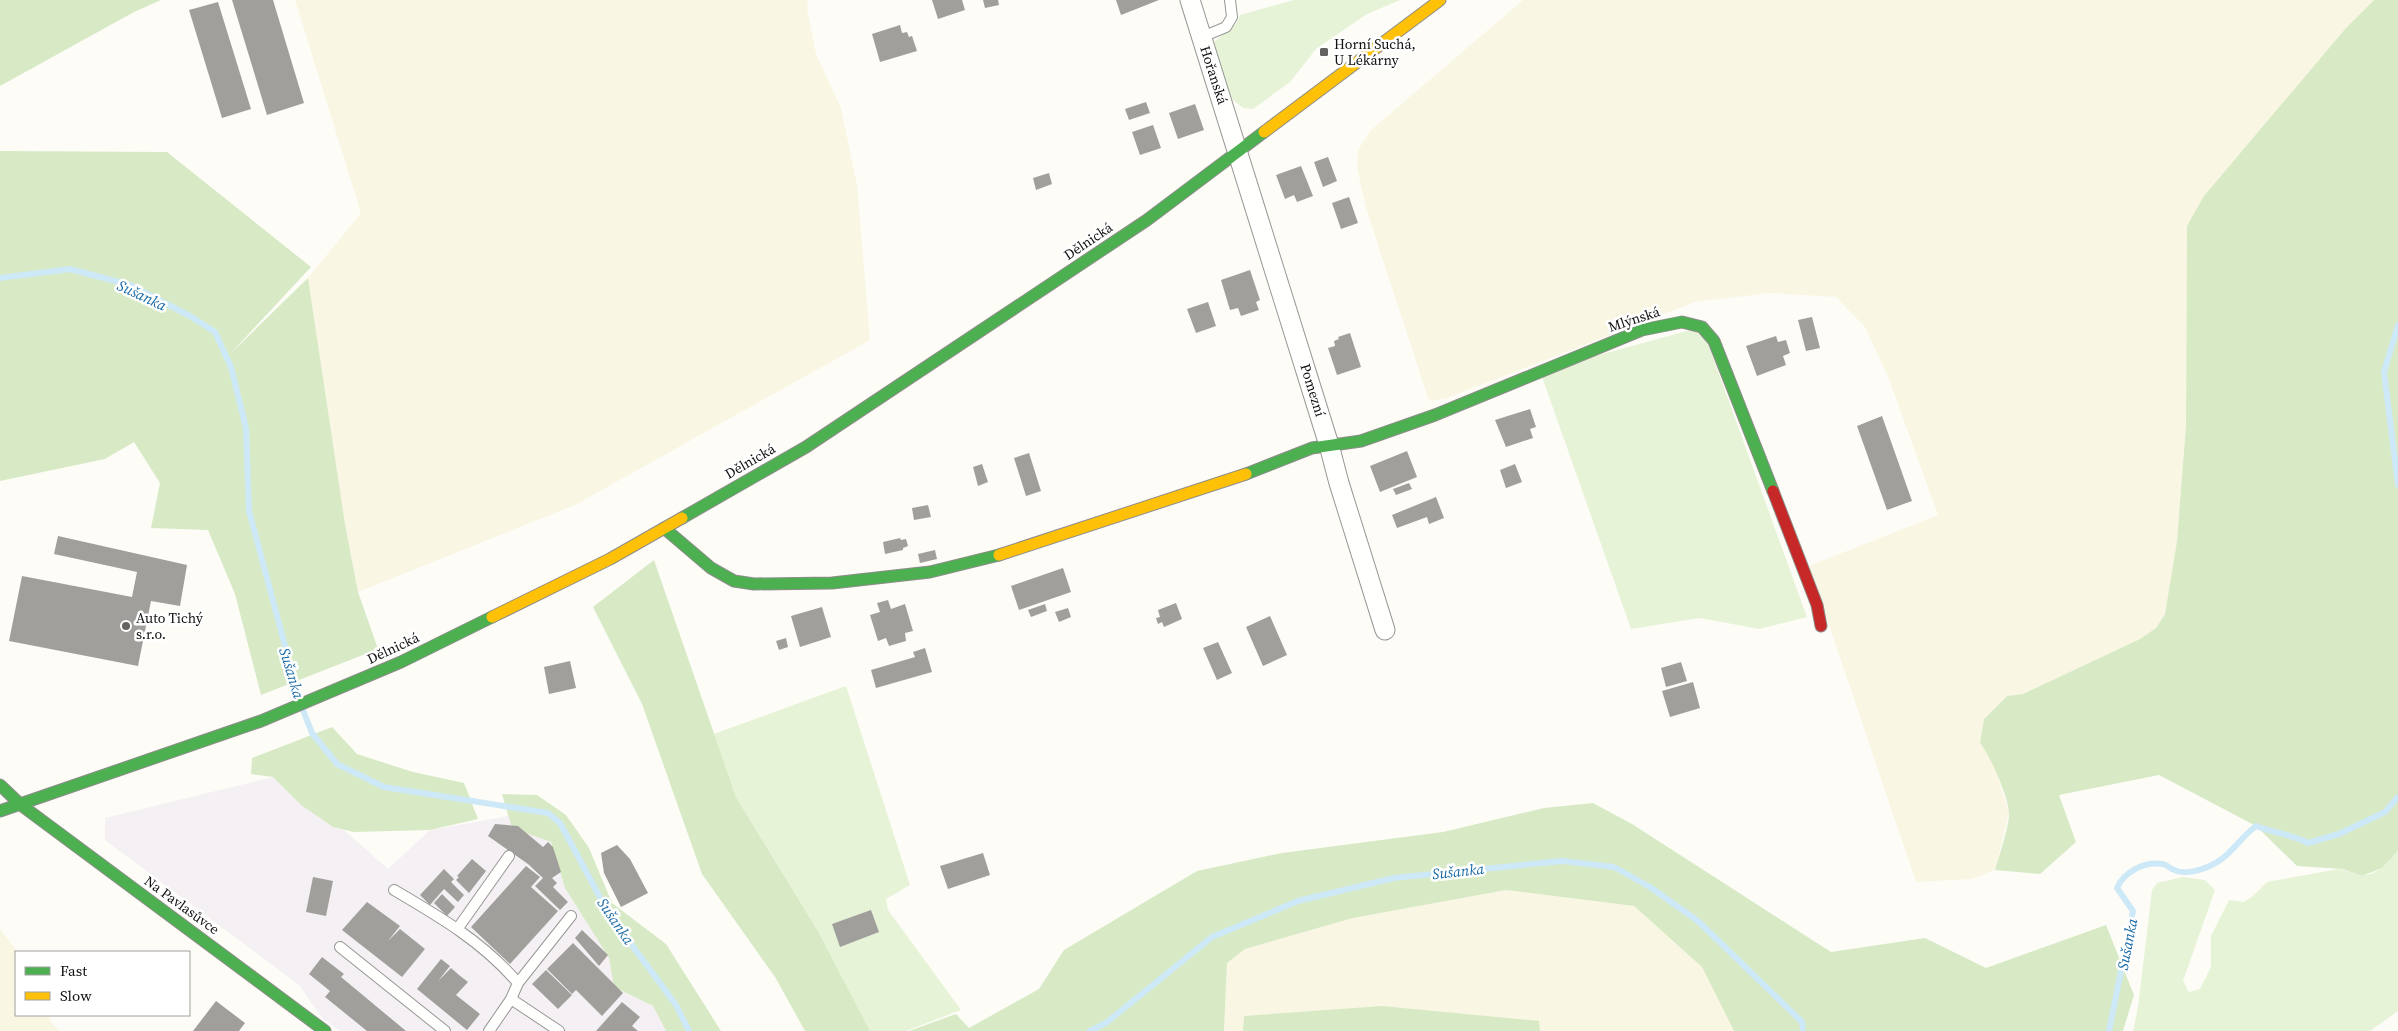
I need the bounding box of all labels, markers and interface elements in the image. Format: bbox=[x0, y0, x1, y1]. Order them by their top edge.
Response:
place label: Horní Suchá, U Lékárny bbox=[1334, 34, 1416, 70]
street label: Hořanská bbox=[1195, 43, 1233, 108]
marker: Horní Suchá, U Lékárny bbox=[1318, 46, 1330, 58]
street label: Dělnická bbox=[1060, 217, 1117, 265]
water label: Sušanka bbox=[114, 274, 170, 316]
street label: Mlýnská bbox=[1606, 301, 1663, 337]
street label: Pomezní bbox=[1295, 361, 1331, 419]
street label: Dělnická bbox=[721, 438, 780, 483]
place label: Auto Tichý s.r.o. bbox=[136, 608, 204, 644]
marker: Auto Tichý s.r.o. bbox=[120, 620, 132, 632]
street label: Dělnická bbox=[364, 627, 423, 669]
water label: Sušanka bbox=[274, 645, 310, 701]
water label: Sušanka bbox=[1431, 858, 1485, 884]
street label: Na Pavlasůvce bbox=[140, 871, 224, 939]
water label: Sušanka bbox=[593, 894, 639, 949]
water label: Sušanka bbox=[2112, 916, 2142, 972]
legend bbox=[15, 951, 190, 1016]
text: Fast bbox=[60, 960, 87, 981]
text: Slow bbox=[60, 985, 92, 1006]

